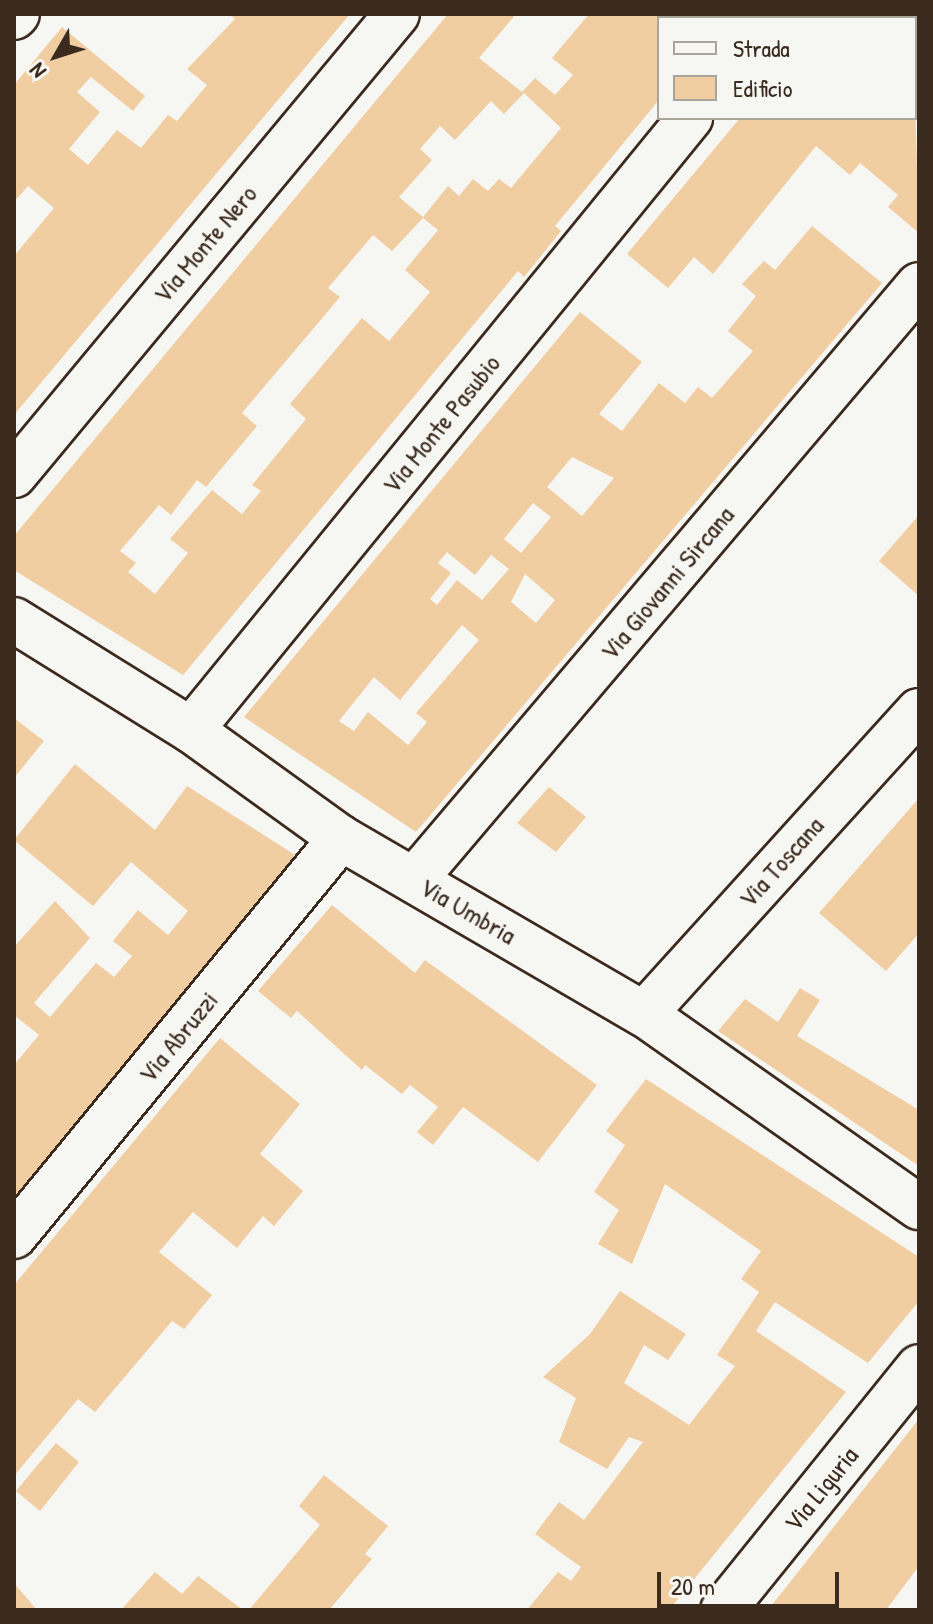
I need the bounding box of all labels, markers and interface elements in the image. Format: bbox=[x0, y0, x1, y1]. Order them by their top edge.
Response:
north arrow bbox=[16, 16, 96, 96]
legend bbox=[657, 16, 917, 120]
text: Strada bbox=[733, 32, 790, 64]
text: N bbox=[22, 57, 53, 85]
text: Edificio bbox=[733, 72, 792, 104]
street label: Via Monte Nero bbox=[147, 179, 263, 309]
street label: Via Monte Pasubio bbox=[375, 348, 507, 500]
street label: Via Giovanni Sircana bbox=[594, 500, 740, 666]
street label: Via Toscana bbox=[732, 810, 830, 914]
street label: Via Umbria bbox=[415, 871, 521, 951]
street label: Via Abruzzi bbox=[132, 985, 224, 1089]
street label: Via Liguria bbox=[777, 1440, 865, 1538]
scale bar bbox=[661, 1556, 843, 1606]
text: 20 m bbox=[671, 1570, 715, 1602]

